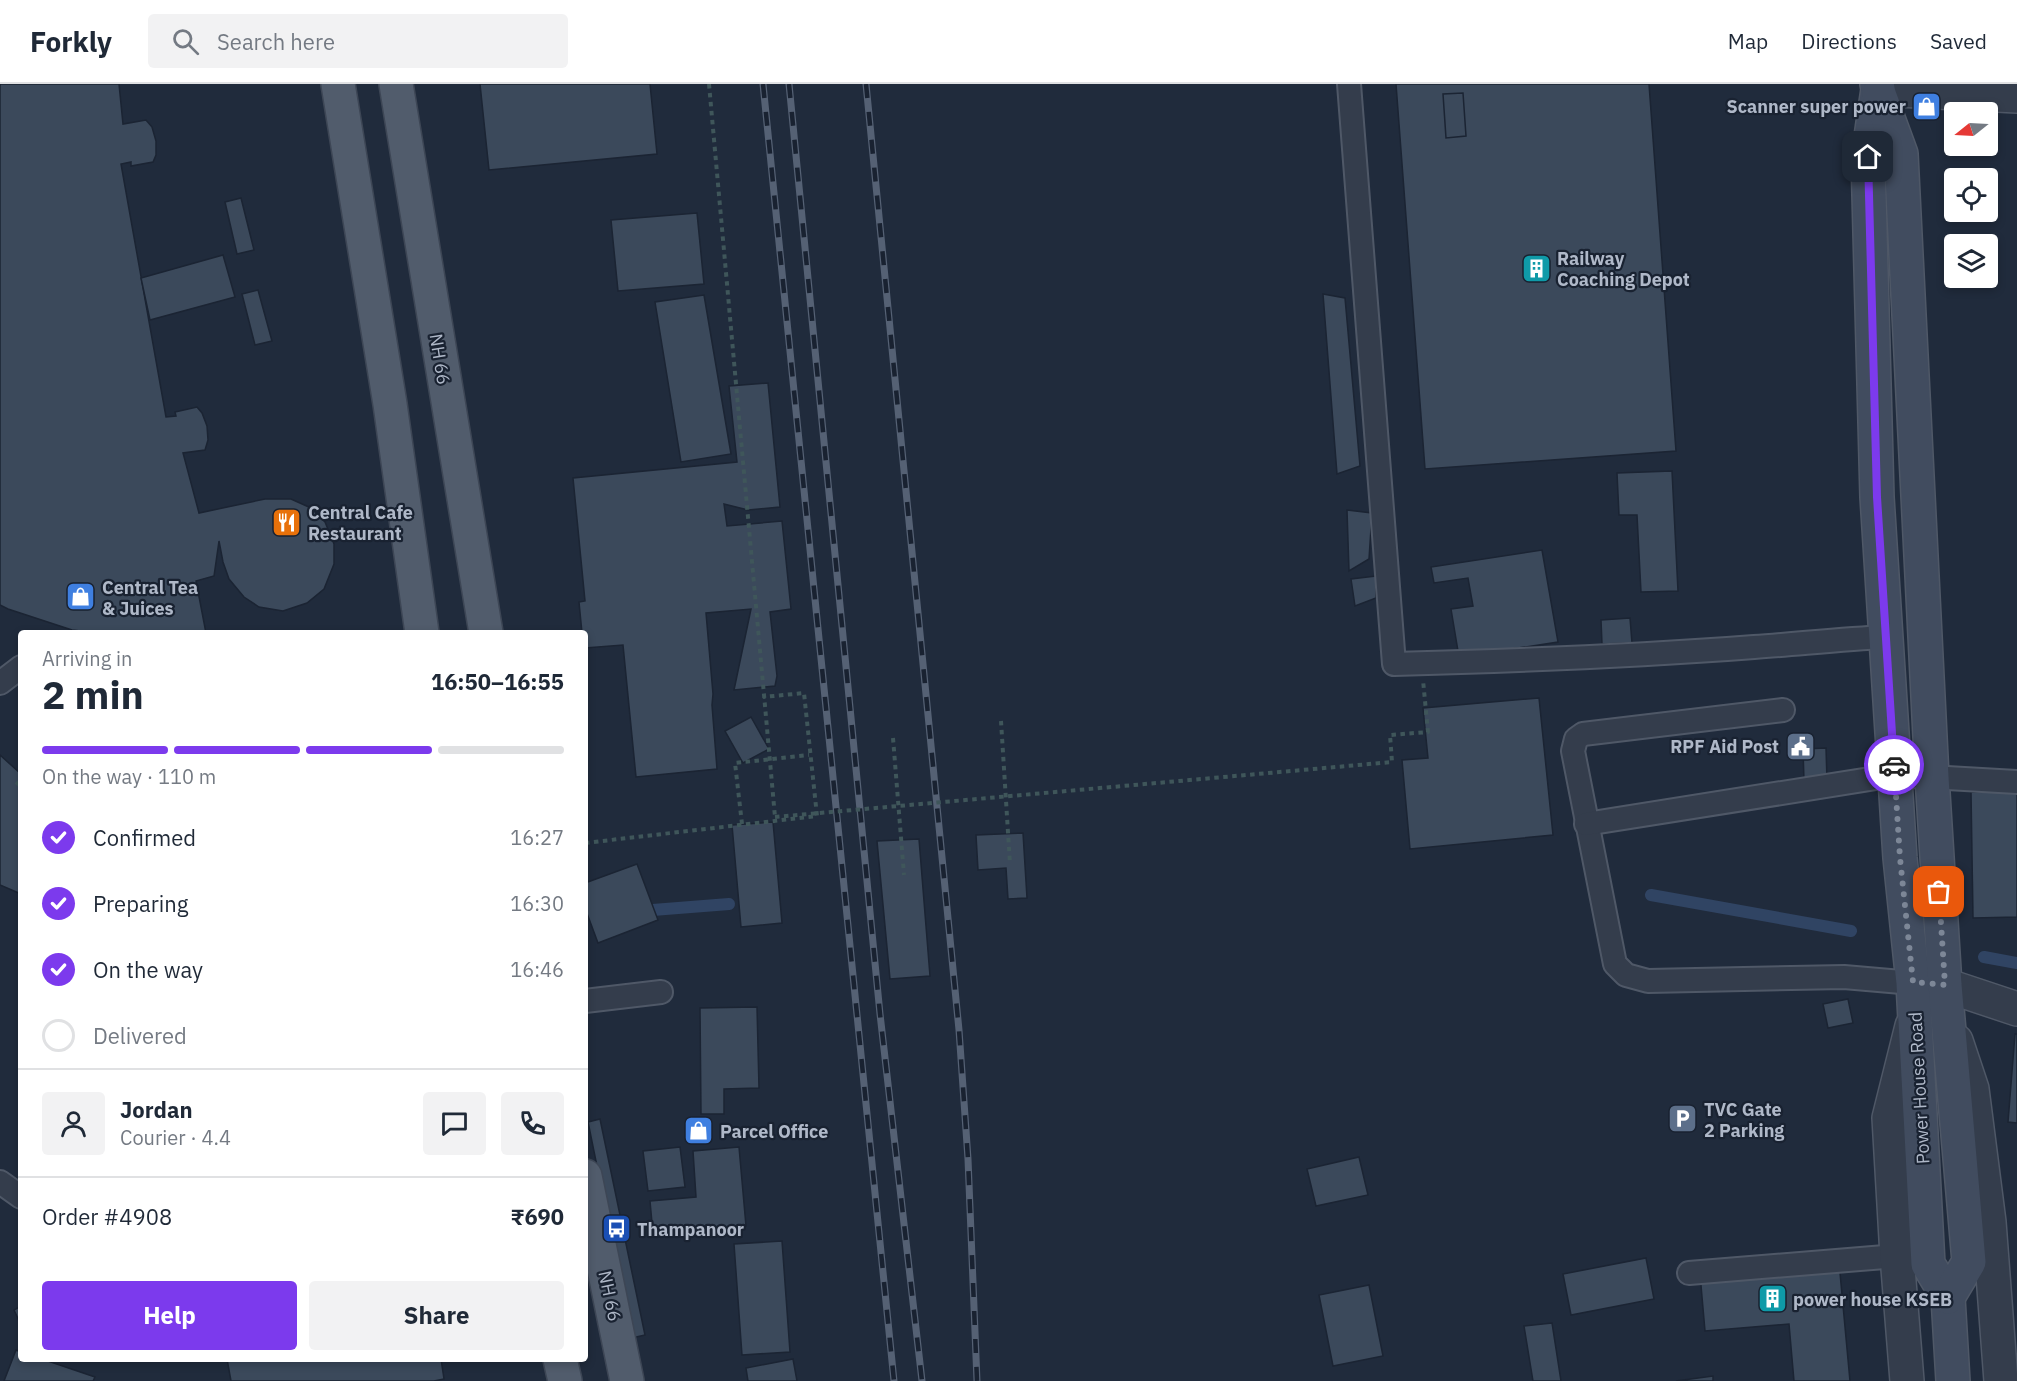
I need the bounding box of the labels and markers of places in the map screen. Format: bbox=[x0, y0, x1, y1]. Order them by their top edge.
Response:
shop icon: Scanner super power bbox=[1911, 90, 1943, 122]
place label: Scanner super power bbox=[1726, 95, 1906, 118]
pin bbox=[1842, 131, 1893, 182]
place label: Railway Coaching Depot bbox=[1557, 247, 1690, 291]
building icon: Railway Coaching Depot bbox=[1520, 252, 1552, 284]
place label: Central Cafe Restaurant bbox=[308, 501, 413, 545]
restaurant icon: Central Cafe Restaurant bbox=[271, 506, 303, 538]
place label: Central Tea & Juices bbox=[102, 576, 198, 620]
shop icon: Central Tea & Juices bbox=[65, 581, 97, 613]
public building icon: RPF Aid Post bbox=[1784, 730, 1816, 762]
place label: RPF Aid Post bbox=[1670, 735, 1779, 758]
pin bbox=[1913, 866, 1964, 917]
place label: TVC Gate 2 Parking bbox=[1704, 1098, 1784, 1142]
parking icon: TVC Gate 2 Parking bbox=[1667, 1103, 1699, 1135]
shop icon: Parcel Office bbox=[683, 1115, 715, 1147]
place label: Parcel Office bbox=[720, 1120, 828, 1143]
bus stop icon: Thampanoor bbox=[600, 1213, 632, 1245]
place label: Thampanoor bbox=[637, 1218, 744, 1241]
building icon: power house KSEB bbox=[1756, 1283, 1788, 1315]
place label: power house KSEB bbox=[1793, 1288, 1952, 1311]

